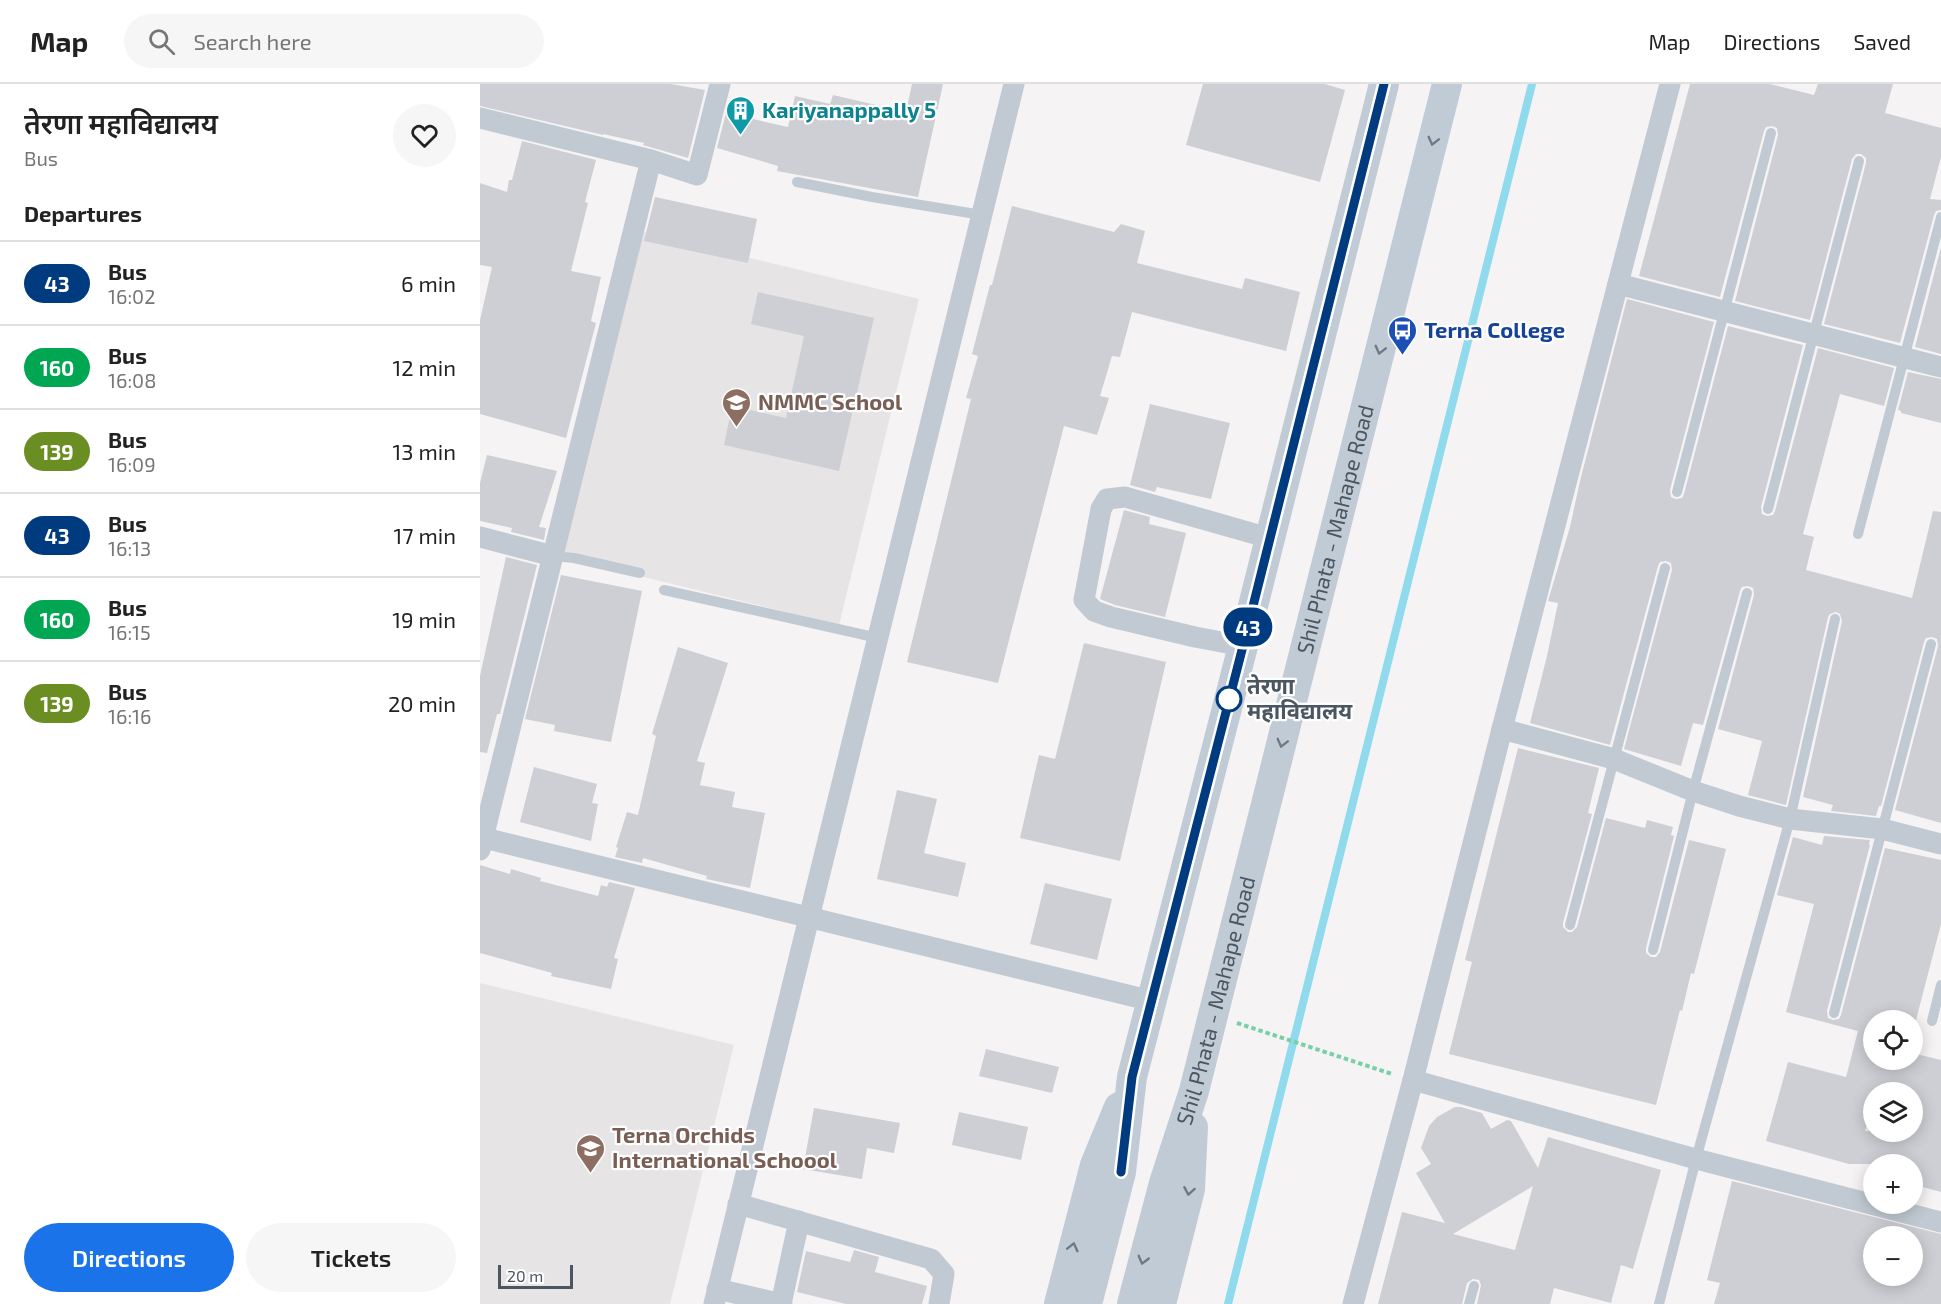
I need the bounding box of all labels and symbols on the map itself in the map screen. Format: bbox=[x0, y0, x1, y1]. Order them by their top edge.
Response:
building icon: Kariyanappally 5 bbox=[725, 94, 757, 136]
place label: Kariyanappally 5 bbox=[762, 96, 936, 123]
one-way arrow bbox=[1428, 136, 1441, 146]
bus stop icon: Terna College bbox=[1387, 314, 1419, 356]
place label: Terna College bbox=[1424, 316, 1565, 342]
one-way arrow bbox=[1375, 345, 1388, 355]
school or university icon: NMMC School bbox=[721, 386, 753, 428]
place label: NMMC School bbox=[758, 388, 903, 414]
street label: Shil Phata - Mahape Road bbox=[1290, 402, 1378, 656]
line badge: 43 bbox=[1221, 608, 1275, 646]
place label: तेरणा महाविद्यालय bbox=[1247, 672, 1353, 723]
marker: तेरणा महाविद्यालय bbox=[1216, 686, 1242, 712]
one-way arrow bbox=[1276, 738, 1289, 748]
street label: Shil Phata - Mahape Road bbox=[1170, 873, 1260, 1128]
place label: Terna Orchids International Schoool bbox=[612, 1121, 838, 1172]
school or university icon: Terna Orchids International Schoool bbox=[575, 1132, 607, 1174]
one-way arrow bbox=[1183, 1186, 1196, 1196]
one-way arrow bbox=[1066, 1243, 1079, 1253]
one-way arrow bbox=[1138, 1254, 1151, 1264]
scale bar bbox=[498, 1262, 573, 1290]

